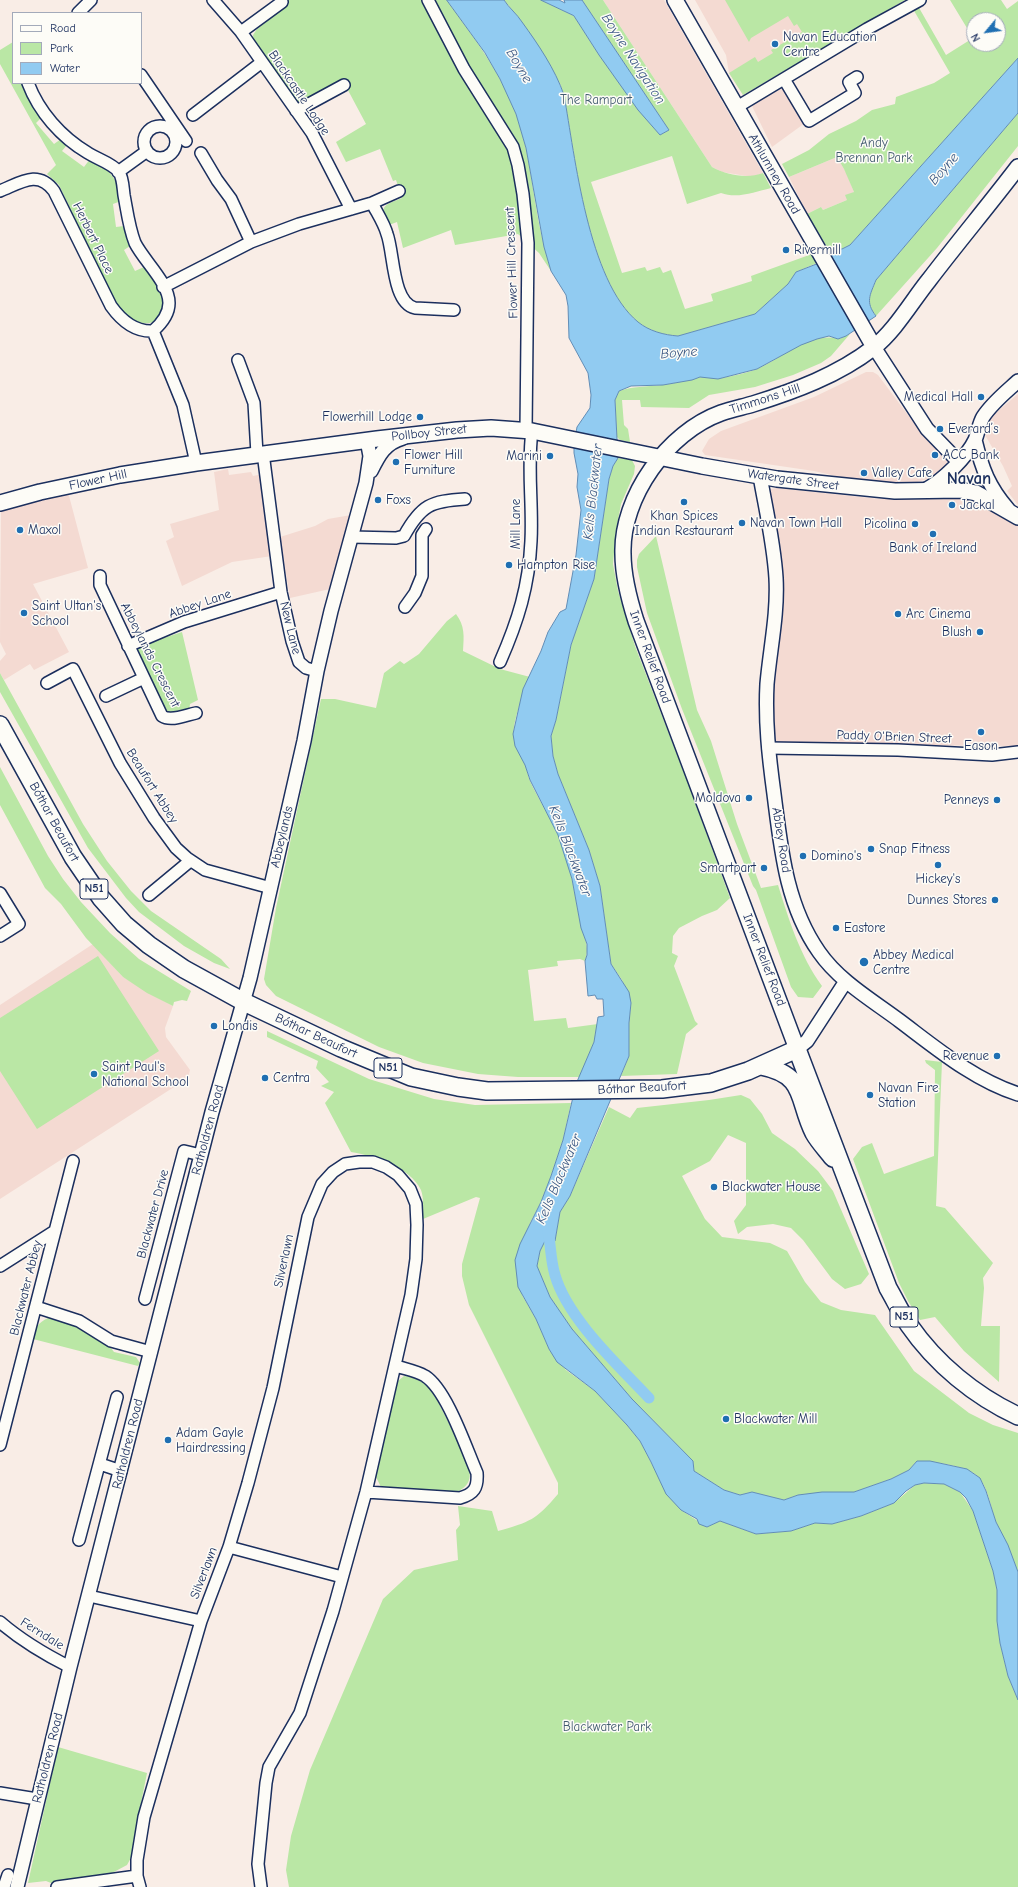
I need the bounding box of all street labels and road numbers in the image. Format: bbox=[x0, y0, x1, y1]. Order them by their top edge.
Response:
street label: Blackcastle Lodge bbox=[265, 48, 333, 138]
street label: Athlumney Road bbox=[745, 131, 803, 217]
street label: Herbert Place bbox=[69, 200, 117, 276]
street label: Flower Hill Crescent bbox=[502, 207, 522, 319]
street label: Timmons Hill bbox=[728, 380, 802, 418]
street label: Pollboy Street bbox=[391, 421, 467, 445]
street label: Flower Hill bbox=[68, 466, 128, 494]
street label: Watergate Street bbox=[746, 466, 840, 494]
street label: Mill Lane bbox=[508, 499, 524, 549]
street label: Abbey Lane bbox=[167, 586, 233, 622]
street label: Abbeylands Crescent bbox=[117, 600, 183, 710]
street label: New Lane bbox=[276, 600, 304, 656]
street label: Inner Relief Road bbox=[626, 608, 674, 706]
street label: Paddy O'Brien Street bbox=[836, 727, 952, 747]
street label: Beaufort Abbey bbox=[123, 746, 181, 826]
street label: Bóthar Beaufort bbox=[26, 779, 82, 865]
street label: Abbeylands bbox=[267, 805, 297, 869]
street label: Abbey Road bbox=[768, 806, 794, 874]
road number: N51 bbox=[80, 879, 108, 899]
street label: Inner Relief Road bbox=[739, 911, 789, 1009]
street label: Bóthar Beaufort bbox=[272, 1010, 360, 1062]
road number: N51 bbox=[374, 1058, 402, 1078]
street label: Bóthar Beaufort bbox=[597, 1078, 687, 1098]
street label: Ratholdren Road bbox=[188, 1083, 228, 1177]
street label: Blackwater Drive bbox=[134, 1168, 172, 1260]
street label: Silverlawn bbox=[271, 1233, 297, 1289]
street label: Blackwater Abbey bbox=[7, 1239, 45, 1337]
road number: N51 bbox=[890, 1307, 918, 1327]
street label: Ratholdren Road bbox=[109, 1397, 147, 1491]
street label: Silverlawn bbox=[187, 1545, 221, 1601]
street label: Ferndale bbox=[17, 1615, 67, 1653]
street label: Ratholdren Road bbox=[29, 1711, 67, 1805]

